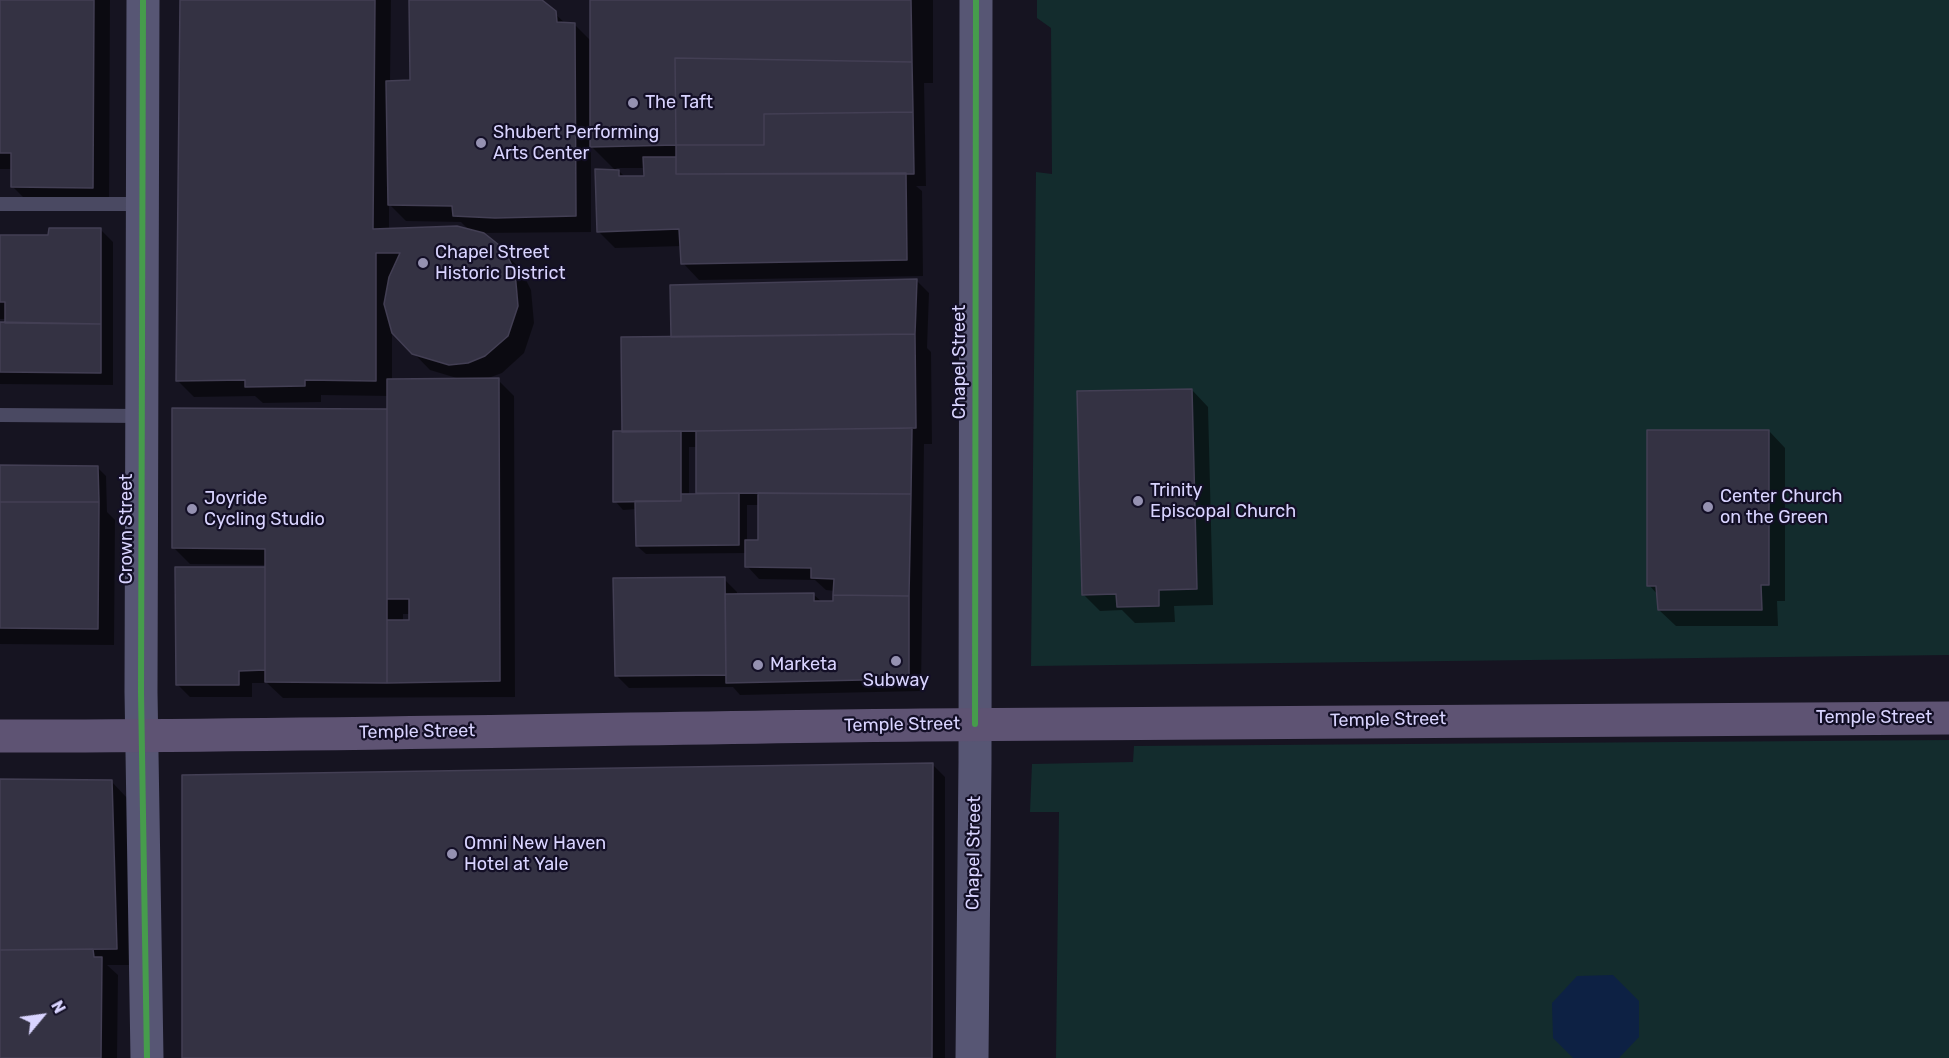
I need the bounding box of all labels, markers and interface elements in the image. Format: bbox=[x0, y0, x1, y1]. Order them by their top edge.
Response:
place label: The Taft bbox=[645, 92, 713, 114]
marker: The Taft bbox=[626, 96, 640, 110]
place label: Shubert Performing Arts Center bbox=[493, 122, 659, 164]
marker: Shubert Performing Arts Center bbox=[474, 136, 488, 150]
place label: Chapel Street Historic District bbox=[435, 242, 565, 284]
marker: Chapel Street Historic District bbox=[416, 256, 430, 270]
street label: Chapel Street bbox=[949, 305, 971, 419]
street label: Crown Street bbox=[116, 474, 138, 584]
place label: Trinity Episcopal Church bbox=[1150, 480, 1296, 522]
place label: Center Church on the Green bbox=[1720, 486, 1843, 528]
place label: Joyride Cycling Studio bbox=[204, 488, 325, 530]
marker: Trinity Episcopal Church bbox=[1131, 494, 1145, 508]
marker: Center Church on the Green bbox=[1701, 500, 1715, 514]
marker: Joyride Cycling Studio bbox=[185, 502, 199, 516]
place label: Marketa bbox=[770, 654, 837, 676]
marker: Subway bbox=[889, 654, 903, 668]
marker: Marketa bbox=[751, 658, 765, 672]
place label: Subway bbox=[863, 670, 929, 692]
street label: Temple Street bbox=[1816, 707, 1932, 729]
street label: Temple Street bbox=[1330, 708, 1446, 732]
street label: Temple Street bbox=[844, 713, 960, 737]
street label: Temple Street bbox=[359, 720, 475, 744]
street label: Chapel Street bbox=[962, 796, 986, 910]
place label: Omni New Haven Hotel at Yale bbox=[464, 833, 606, 876]
marker: Omni New Haven Hotel at Yale bbox=[445, 847, 459, 861]
north arrow bbox=[12, 986, 72, 1046]
text: N bbox=[47, 997, 69, 1017]

